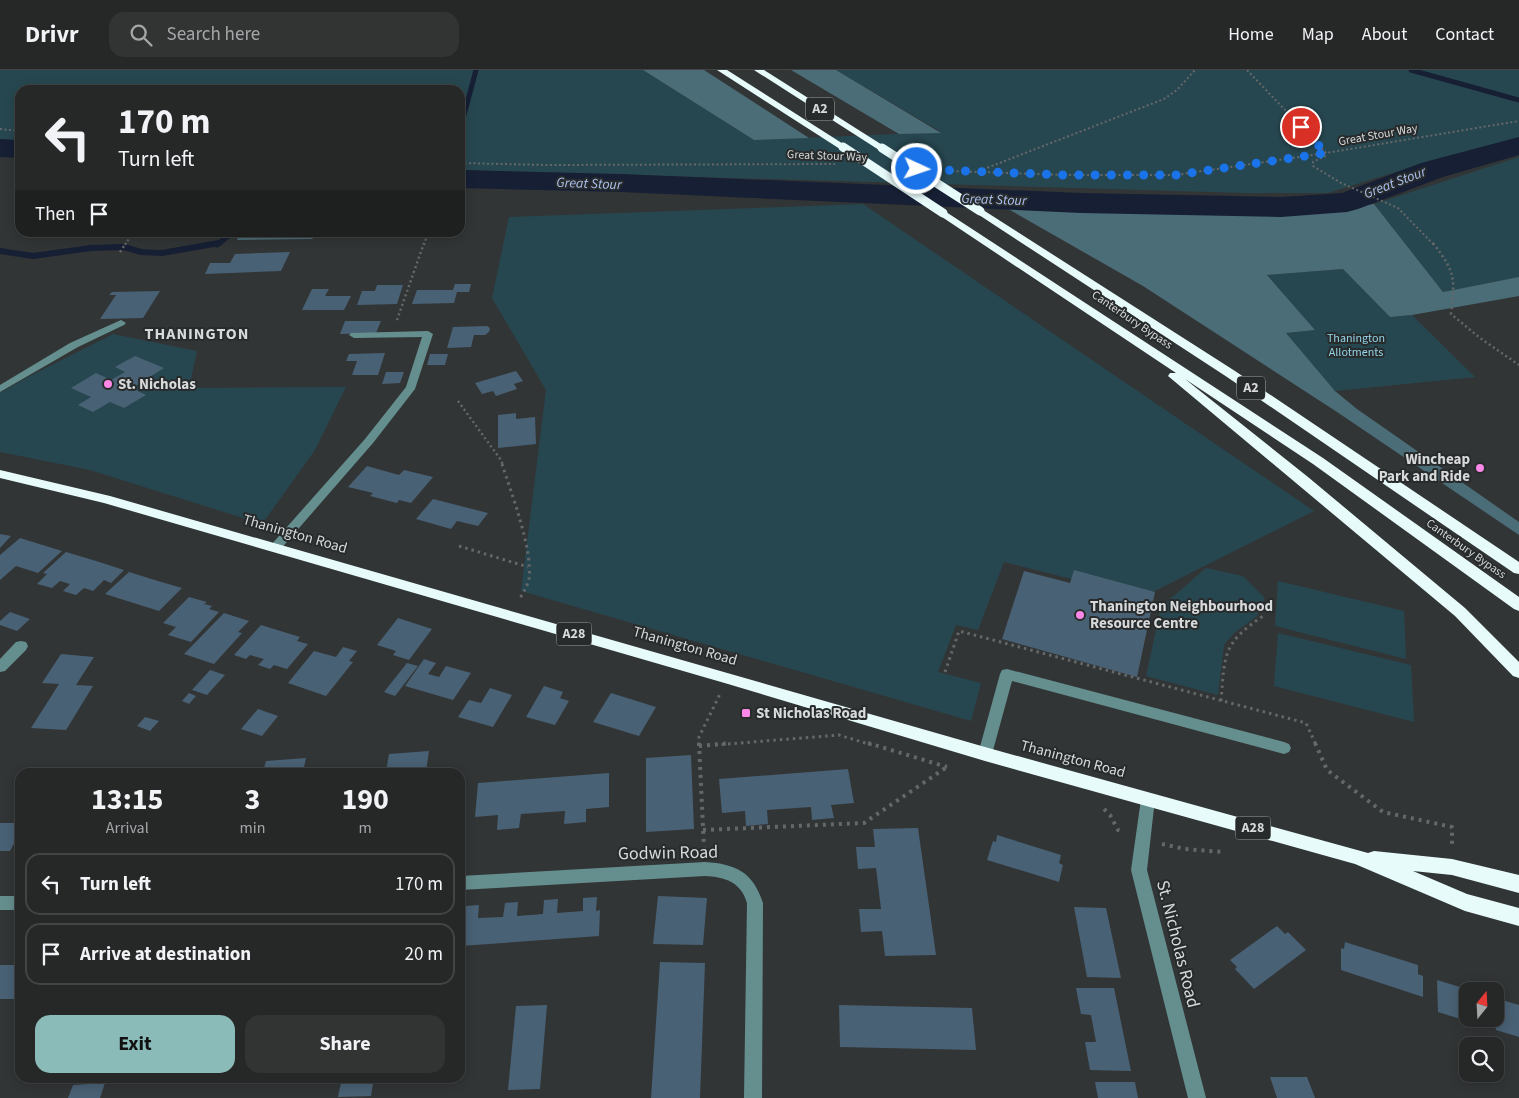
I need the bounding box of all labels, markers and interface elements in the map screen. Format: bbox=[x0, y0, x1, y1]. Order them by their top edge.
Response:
search box bbox=[109, 12, 459, 57]
text: Drivr bbox=[25, 17, 79, 52]
icon: search bbox=[127, 21, 155, 49]
text: Search here bbox=[167, 21, 260, 48]
text: Home bbox=[1228, 22, 1274, 47]
text: Map bbox=[1302, 22, 1334, 47]
text: About bbox=[1362, 22, 1407, 47]
text: Contact bbox=[1435, 22, 1494, 47]
text: 170 m bbox=[118, 97, 210, 147]
road number: A2 bbox=[806, 98, 834, 120]
icon: left bbox=[35, 105, 100, 170]
pin bbox=[1280, 106, 1322, 148]
icon: arrive bbox=[1287, 113, 1315, 141]
street label: Great Stour Way bbox=[1337, 120, 1419, 150]
position arrow bbox=[890, 142, 942, 194]
text: Turn left bbox=[118, 143, 194, 175]
street label: Great Stour Way bbox=[787, 146, 868, 166]
water label: Great Stour bbox=[1361, 162, 1430, 204]
water label: Great Stour bbox=[556, 173, 623, 195]
water label: Great Stour bbox=[961, 189, 1028, 211]
icon: arrive bbox=[85, 200, 113, 228]
text: Then bbox=[35, 201, 75, 228]
street label: Canterbury Bypass bbox=[1088, 287, 1176, 353]
district label: THANINGTON bbox=[145, 323, 249, 345]
park label: Thanington Allotments bbox=[1327, 330, 1385, 361]
place label: St. Nicholas bbox=[118, 374, 196, 395]
road number: A2 bbox=[1237, 376, 1265, 400]
marker: St. Nicholas bbox=[102, 378, 114, 390]
place label: Wincheap Park and Ride bbox=[1379, 449, 1470, 487]
marker: Wincheap Park and Ride bbox=[1474, 462, 1486, 474]
street label: Thanington Road bbox=[240, 509, 350, 559]
street label: Canterbury Bypass bbox=[1423, 515, 1509, 583]
place label: Thanington Neighbourhood Resource Centre bbox=[1090, 596, 1273, 634]
marker: Thanington Neighbourhood Resource Centre bbox=[1074, 609, 1086, 621]
street label: Thanington Road bbox=[630, 621, 740, 671]
road number: A28 bbox=[556, 622, 592, 646]
place label: St Nicholas Road bbox=[756, 703, 866, 724]
marker: St Nicholas Road bbox=[740, 707, 752, 719]
street label: Thanington Road bbox=[1018, 735, 1128, 783]
text: 13:15 bbox=[91, 778, 163, 821]
text: 3 bbox=[244, 778, 260, 821]
text: 190 bbox=[341, 778, 389, 821]
road number: A28 bbox=[1236, 816, 1270, 840]
text: Arrival bbox=[106, 817, 149, 839]
text: min bbox=[239, 817, 265, 839]
text: m bbox=[359, 817, 372, 839]
street label: Godwin Road bbox=[618, 840, 718, 866]
icon: left bbox=[37, 870, 65, 898]
text: Turn left bbox=[80, 871, 151, 898]
text: 170 m bbox=[395, 871, 443, 898]
street label: St. Nicholas Road bbox=[1150, 878, 1206, 1010]
icon: arrive bbox=[37, 940, 65, 968]
text: Arrive at destination bbox=[80, 941, 251, 968]
text: 20 m bbox=[405, 941, 443, 968]
north arrow bbox=[1459, 982, 1504, 1028]
map controls bbox=[1459, 982, 1504, 1082]
button: Exit bbox=[35, 1015, 235, 1073]
button: Share bbox=[245, 1015, 445, 1073]
button: search bbox=[1459, 1037, 1504, 1082]

